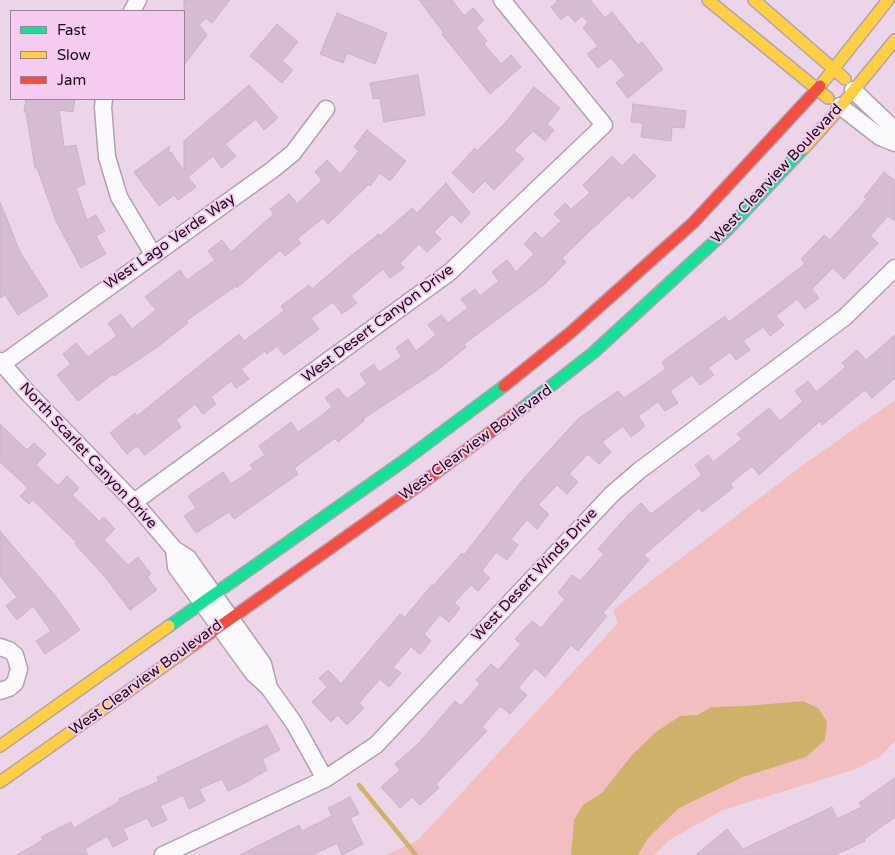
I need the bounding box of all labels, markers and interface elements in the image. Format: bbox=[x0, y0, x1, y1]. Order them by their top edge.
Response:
legend bbox=[10, 10, 185, 100]
text: Fast bbox=[57, 21, 86, 39]
text: Slow bbox=[57, 46, 91, 64]
text: Jam bbox=[57, 71, 86, 89]
street label: West Clearview Boulevard bbox=[708, 100, 846, 248]
street label: West Lago Verde Way bbox=[101, 190, 239, 294]
street label: West Desert Canyon Drive bbox=[299, 261, 457, 387]
street label: North Scarlet Canyon Drive bbox=[15, 379, 161, 533]
street label: West Clearview Boulevard bbox=[396, 382, 556, 504]
street label: West Desert Winds Drive bbox=[469, 505, 601, 645]
street label: West Clearview Boulevard bbox=[66, 617, 226, 739]

